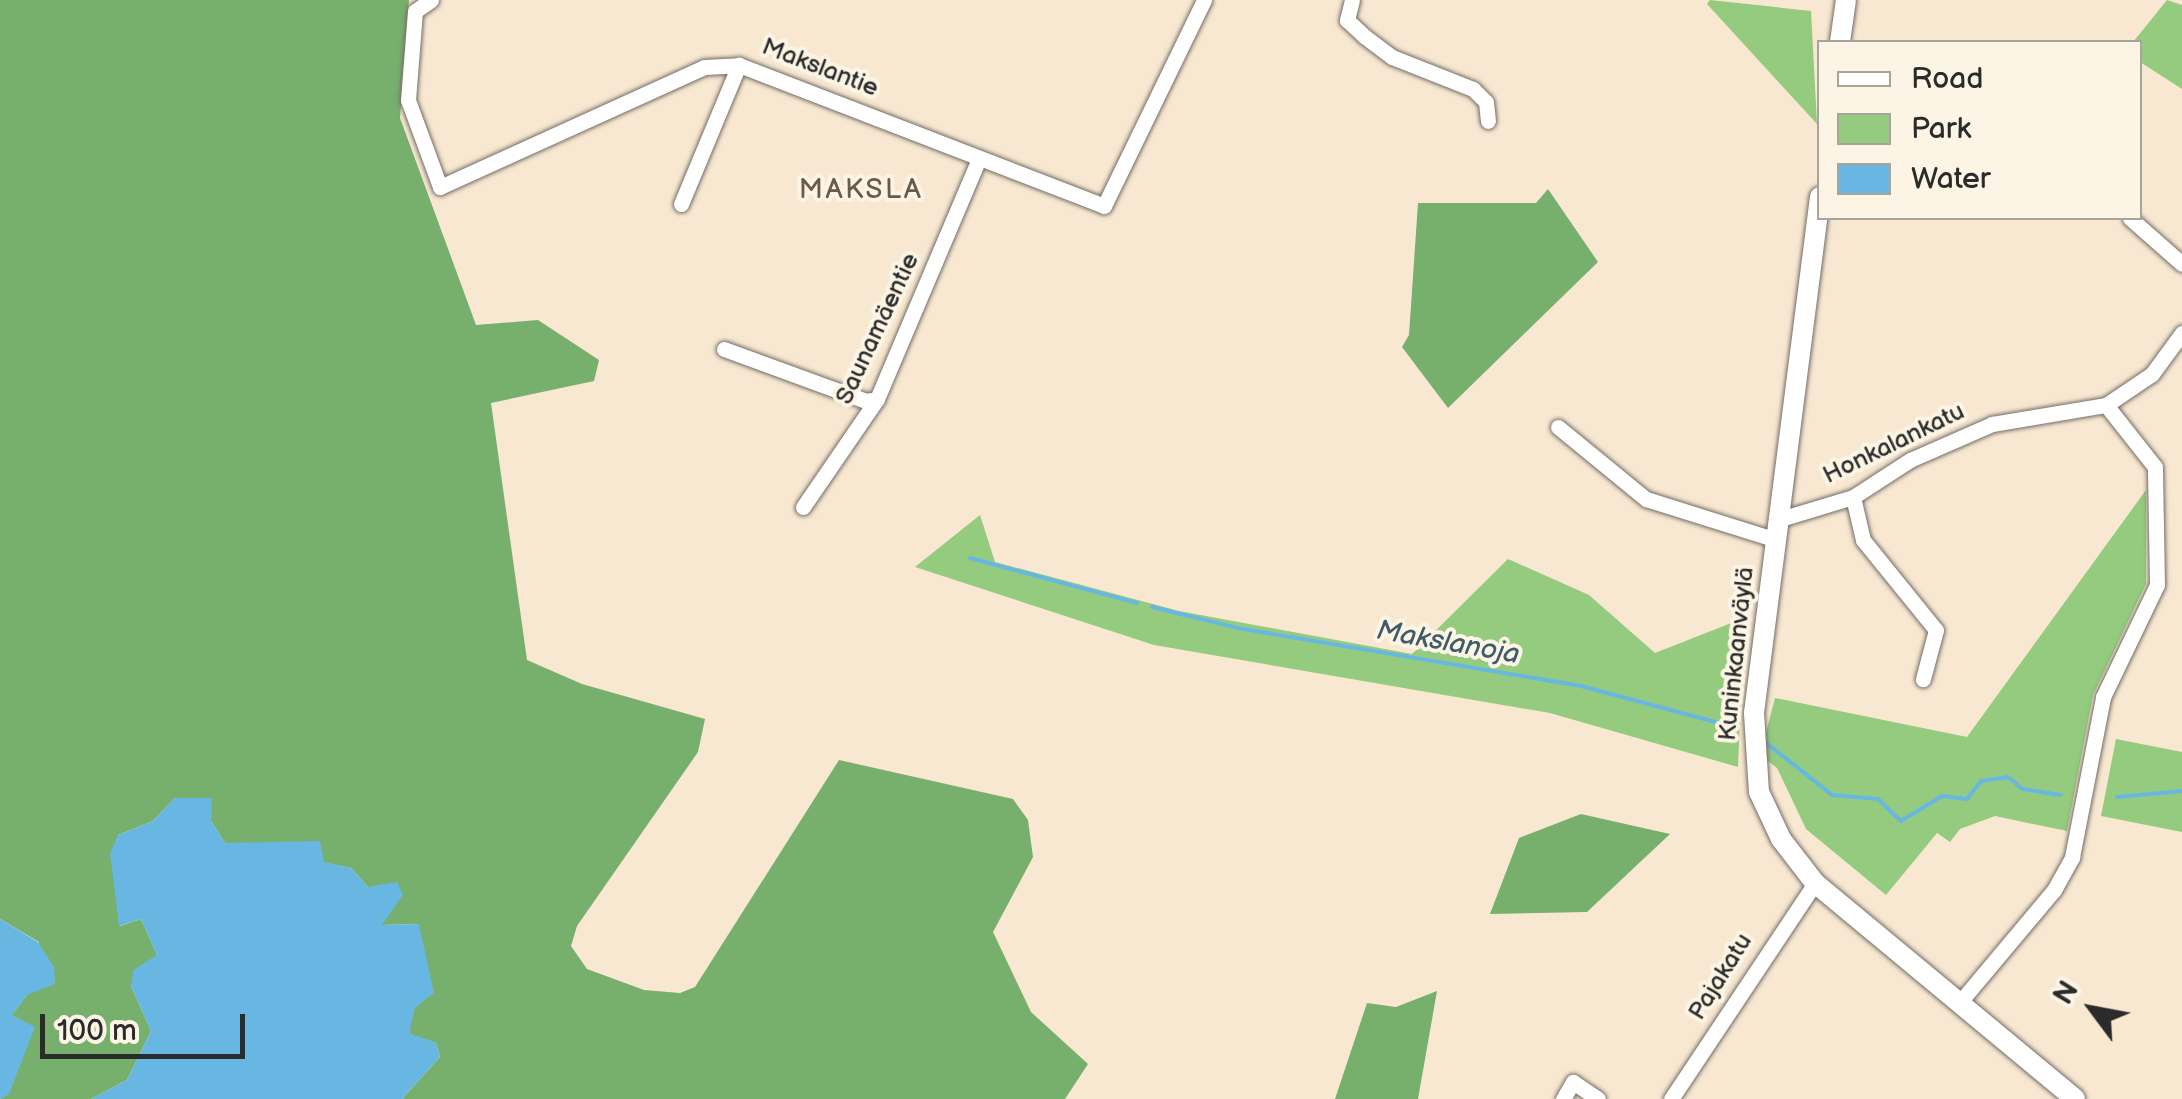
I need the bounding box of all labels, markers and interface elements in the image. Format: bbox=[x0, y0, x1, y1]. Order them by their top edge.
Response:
street label: Makslantie bbox=[758, 32, 882, 104]
legend bbox=[1817, 40, 2142, 220]
text: Road bbox=[1911, 61, 1984, 97]
text: Park bbox=[1911, 111, 1971, 147]
text: Water bbox=[1911, 161, 1991, 197]
district label: MAKSLA bbox=[799, 173, 923, 207]
street label: Saunamäentie bbox=[830, 249, 926, 409]
street label: Honkalankatu bbox=[1818, 397, 1970, 491]
street label: Kuninkaanväylä bbox=[1713, 566, 1761, 742]
water label: Makslanoja bbox=[1374, 614, 1522, 672]
street label: Pajakatu bbox=[1683, 928, 1759, 1026]
north arrow bbox=[2042, 959, 2142, 1059]
text: N bbox=[2047, 975, 2086, 1010]
scale bar bbox=[45, 994, 250, 1056]
text: 100 m bbox=[57, 1013, 137, 1049]

